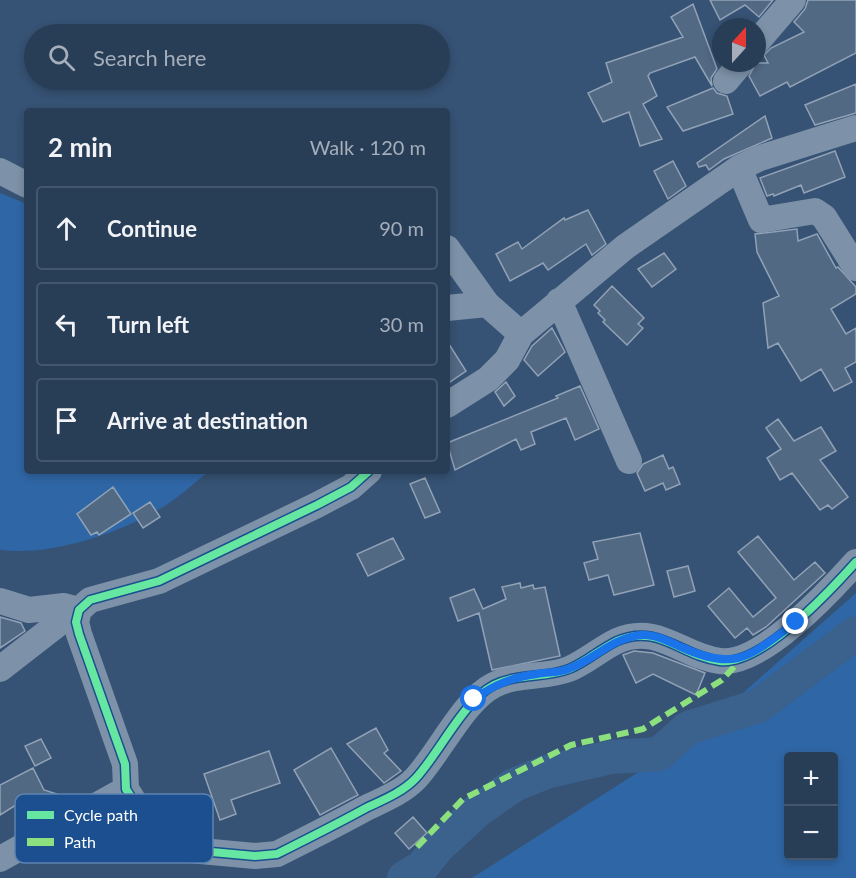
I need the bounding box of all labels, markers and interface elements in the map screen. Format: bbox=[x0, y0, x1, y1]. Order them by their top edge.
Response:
north arrow bbox=[712, 18, 766, 72]
search box bbox=[24, 24, 450, 90]
icon: search bbox=[45, 41, 78, 74]
text: Search here bbox=[93, 44, 206, 71]
text: 2 min bbox=[48, 131, 112, 163]
text: Walk · 120 m bbox=[310, 135, 426, 159]
icon: ahead bbox=[50, 212, 83, 245]
text: Continue bbox=[107, 215, 197, 242]
text: 90 m bbox=[379, 216, 424, 240]
icon: left bbox=[50, 308, 83, 341]
text: Turn left bbox=[107, 311, 189, 338]
text: 30 m bbox=[379, 312, 424, 336]
icon: arrive bbox=[50, 404, 83, 437]
text: Arrive at destination bbox=[107, 407, 308, 434]
route end bbox=[782, 608, 808, 634]
route start bbox=[460, 685, 486, 711]
map controls bbox=[784, 752, 838, 860]
button: + bbox=[784, 752, 838, 806]
legend bbox=[15, 794, 213, 863]
text: Cycle path bbox=[64, 805, 138, 824]
button: − bbox=[784, 806, 838, 860]
text: Path bbox=[64, 832, 96, 851]

